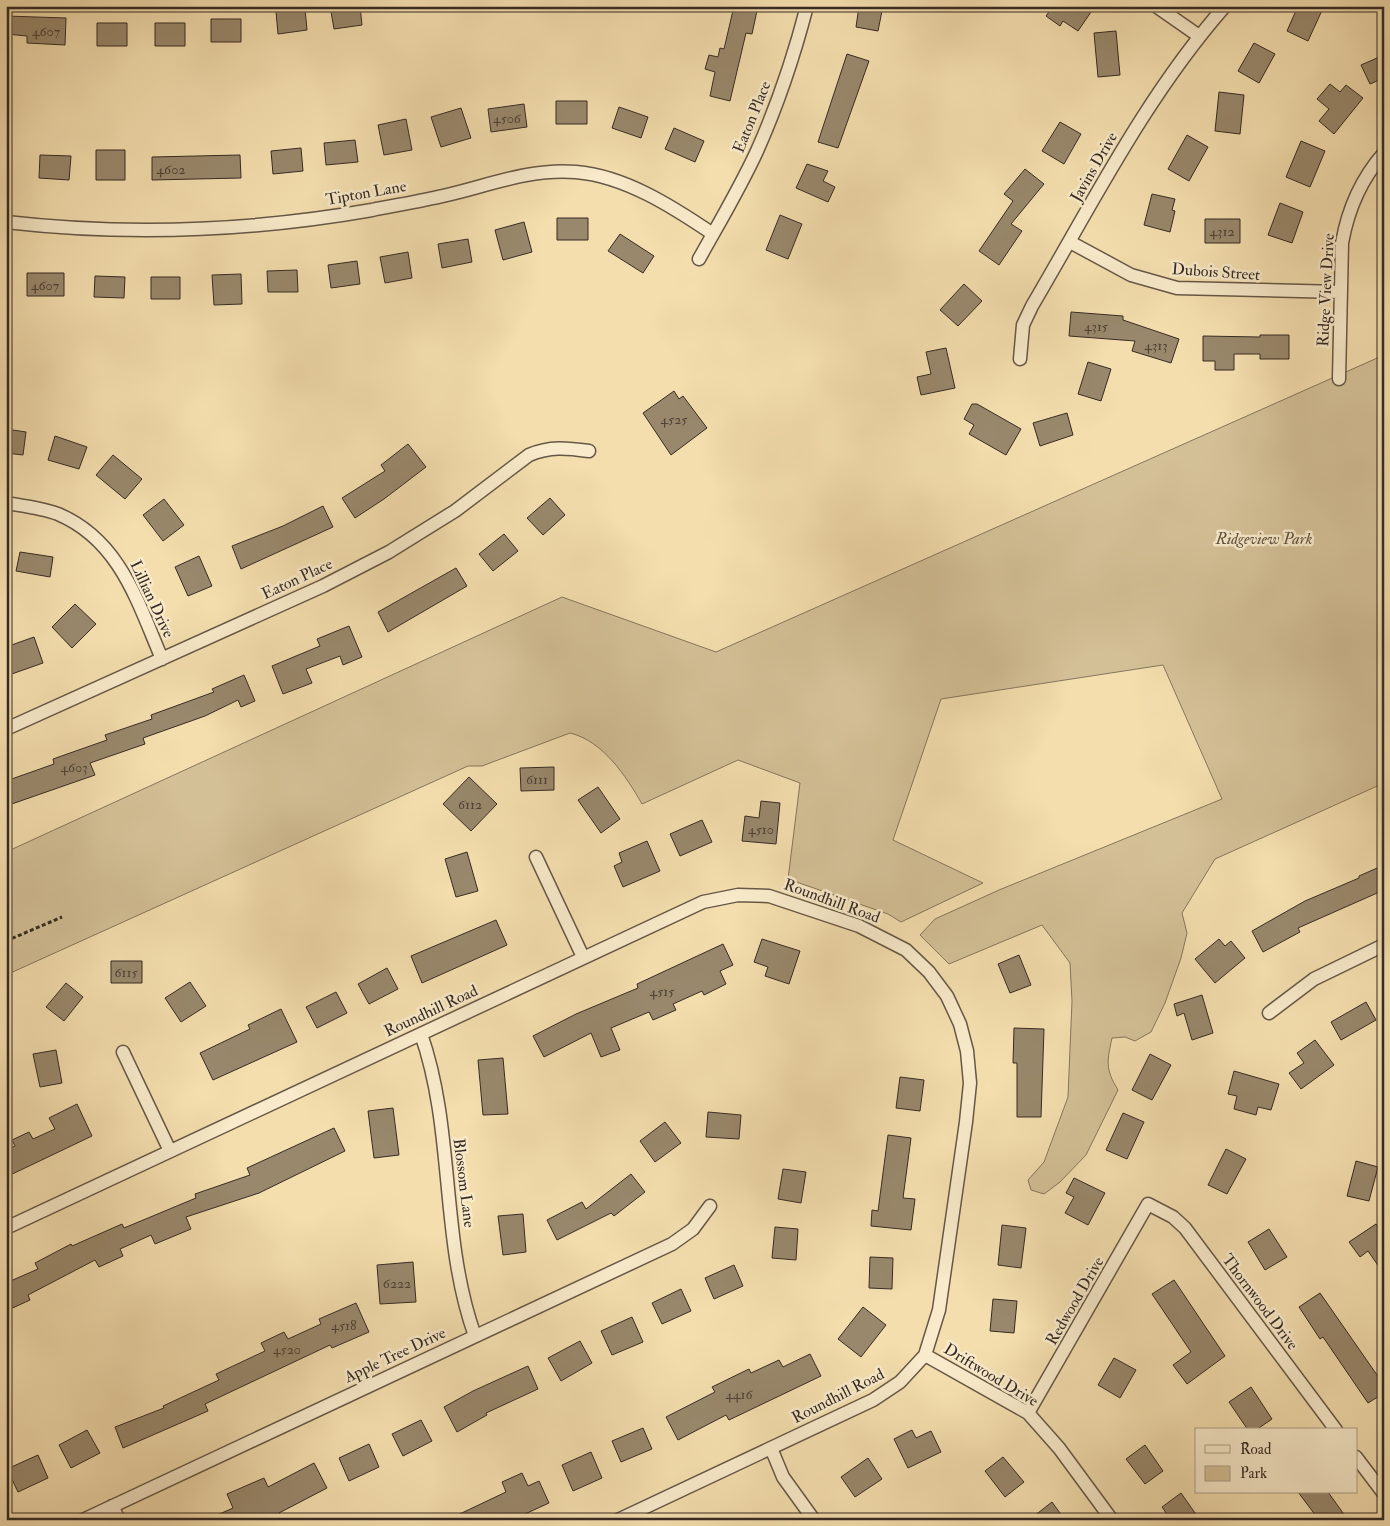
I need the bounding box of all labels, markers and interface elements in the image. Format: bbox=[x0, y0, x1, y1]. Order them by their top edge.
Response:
house number: 4607 bbox=[32, 23, 61, 40]
street label: Eaton Place bbox=[729, 78, 776, 156]
house number: 4506 bbox=[493, 110, 522, 127]
street label: Javins Drive bbox=[1065, 128, 1123, 207]
house number: 4602 bbox=[157, 161, 185, 178]
street label: Tipton Lane bbox=[324, 176, 408, 211]
house number: 4312 bbox=[1209, 223, 1235, 240]
street label: Ridge View Drive bbox=[1313, 233, 1339, 347]
street label: Dubois Street bbox=[1171, 259, 1261, 285]
house number: 4607 bbox=[31, 277, 60, 294]
house number: 4315 bbox=[1084, 318, 1109, 335]
house number: 4313 bbox=[1144, 337, 1168, 354]
house number: 4525 bbox=[661, 411, 688, 428]
park label: Ridgeview Park bbox=[1215, 529, 1313, 549]
street label: Eaton Place bbox=[258, 554, 336, 604]
street label: Lillian Drive bbox=[125, 557, 179, 641]
house number: 4603 bbox=[60, 759, 88, 776]
house number: 6111 bbox=[526, 771, 548, 788]
house number: 6112 bbox=[458, 796, 482, 813]
house number: 4510 bbox=[748, 821, 774, 838]
street label: Roundhill Road bbox=[781, 874, 883, 928]
house number: 6115 bbox=[114, 964, 138, 981]
street label: Roundhill Road bbox=[381, 981, 481, 1041]
house number: 4515 bbox=[650, 983, 675, 1000]
street label: Blossom Lane bbox=[449, 1137, 479, 1229]
street label: Thornwood Drive bbox=[1217, 1250, 1303, 1354]
street label: Redwood Drive bbox=[1042, 1253, 1109, 1349]
house number: 6222 bbox=[383, 1275, 411, 1292]
house number: 4518 bbox=[331, 1317, 357, 1334]
street label: Apple Tree Drive bbox=[340, 1323, 450, 1389]
street label: Driftwood Drive bbox=[940, 1339, 1042, 1411]
house number: 4520 bbox=[273, 1341, 301, 1358]
street label: Roundhill Road bbox=[788, 1364, 888, 1428]
house number: 4416 bbox=[725, 1386, 753, 1403]
legend bbox=[1195, 1428, 1358, 1494]
text: Road bbox=[1240, 1440, 1272, 1459]
text: Park bbox=[1240, 1464, 1267, 1483]

